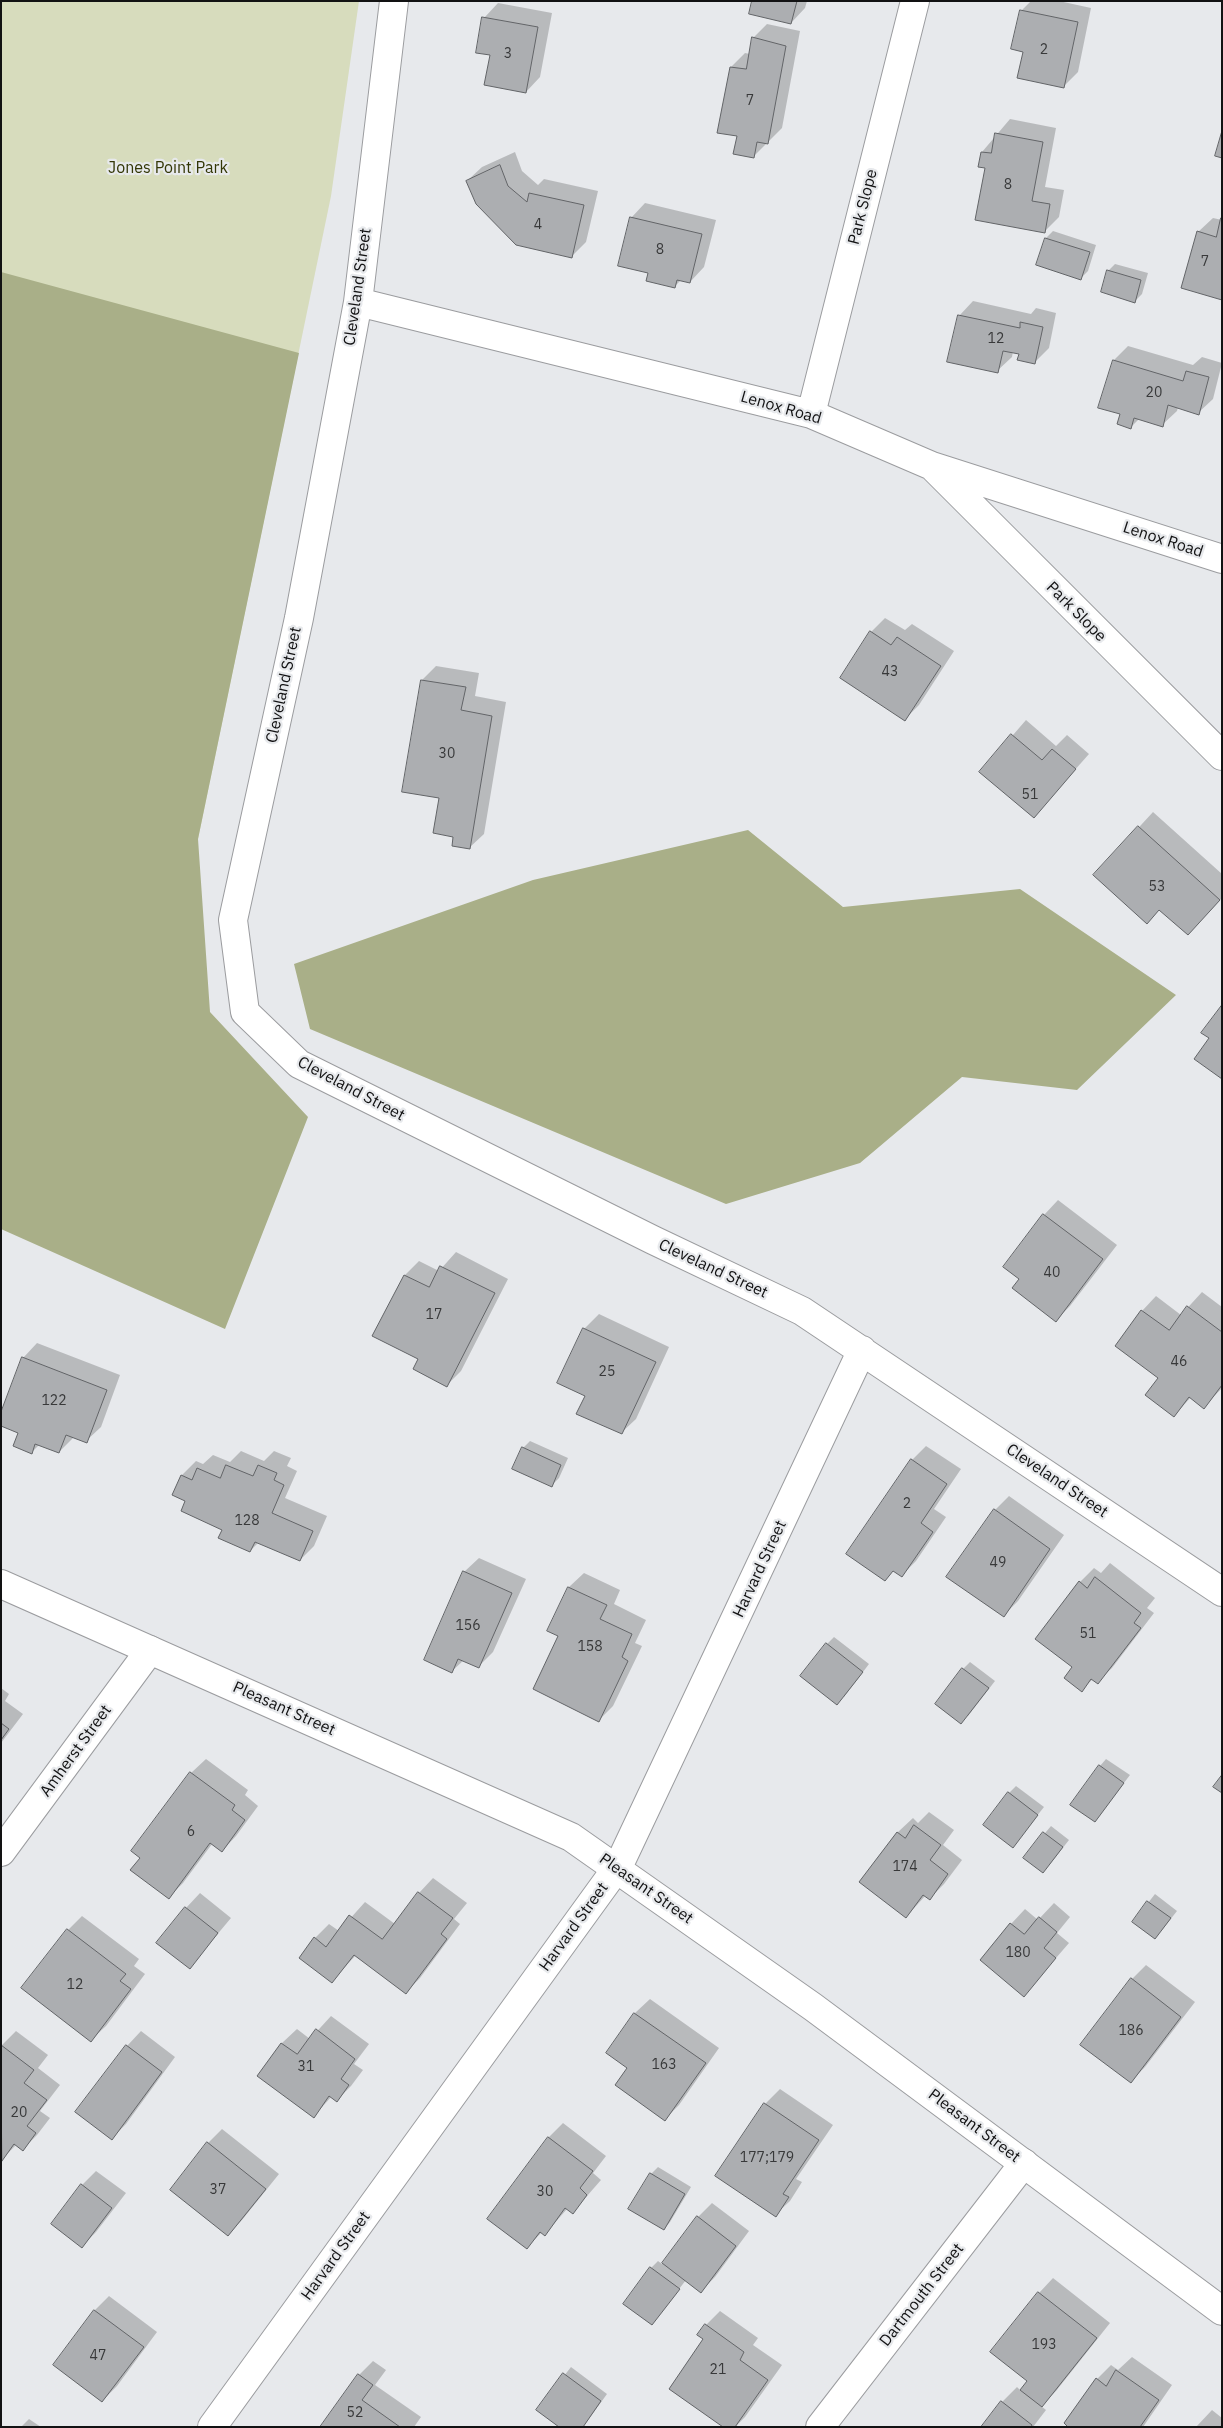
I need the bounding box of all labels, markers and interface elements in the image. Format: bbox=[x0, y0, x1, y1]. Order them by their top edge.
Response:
house number: 2 bbox=[1040, 42, 1048, 58]
house number: 3 bbox=[504, 46, 512, 62]
house number: 7 bbox=[746, 93, 754, 109]
park label: Jones Point Park bbox=[108, 158, 228, 178]
street label: Park Slope bbox=[844, 167, 882, 247]
house number: 8 bbox=[1004, 177, 1012, 193]
house number: 4 bbox=[534, 217, 542, 233]
street label: Cleveland Street bbox=[340, 227, 376, 347]
house number: 8 bbox=[656, 242, 664, 258]
house number: 7 bbox=[1201, 254, 1209, 270]
house number: 12 bbox=[988, 331, 1004, 347]
house number: 20 bbox=[1146, 385, 1162, 401]
street label: Lenox Road bbox=[738, 387, 824, 429]
street label: Lenox Road bbox=[1120, 518, 1206, 562]
street label: Park Slope bbox=[1042, 578, 1110, 646]
street label: Cleveland Street bbox=[262, 625, 306, 745]
house number: 43 bbox=[882, 664, 898, 680]
house number: 30 bbox=[439, 746, 455, 762]
house number: 51 bbox=[1022, 787, 1038, 803]
house number: 53 bbox=[1149, 879, 1165, 895]
street label: Cleveland Street bbox=[294, 1053, 408, 1125]
street label: Cleveland Street bbox=[655, 1235, 771, 1303]
house number: 40 bbox=[1044, 1265, 1060, 1281]
house number: 17 bbox=[426, 1307, 442, 1323]
house number: 46 bbox=[1171, 1354, 1187, 1370]
house number: 25 bbox=[599, 1364, 615, 1380]
house number: 122 bbox=[41, 1393, 67, 1409]
street label: Cleveland Street bbox=[1003, 1440, 1111, 1522]
house number: 2 bbox=[903, 1496, 911, 1512]
house number: 128 bbox=[234, 1513, 260, 1529]
street label: Harvard Street bbox=[729, 1517, 791, 1621]
house number: 49 bbox=[990, 1555, 1006, 1571]
house number: 156 bbox=[455, 1618, 481, 1634]
house number: 51 bbox=[1080, 1626, 1096, 1642]
house number: 158 bbox=[577, 1639, 603, 1655]
street label: Pleasant Street bbox=[230, 1678, 338, 1740]
street label: Amherst Street bbox=[36, 1701, 116, 1801]
house number: 6 bbox=[187, 1824, 195, 1840]
street label: Pleasant Street bbox=[595, 1850, 697, 1928]
house number: 174 bbox=[892, 1859, 918, 1875]
street label: Harvard Street bbox=[535, 1879, 613, 1975]
house number: 180 bbox=[1005, 1945, 1031, 1961]
house number: 12 bbox=[67, 1977, 83, 1993]
house number: 186 bbox=[1118, 2023, 1144, 2039]
house number: 163 bbox=[651, 2057, 677, 2073]
house number: 31 bbox=[298, 2059, 314, 2075]
street label: Pleasant Street bbox=[924, 2085, 1024, 2167]
house number: 20 bbox=[11, 2105, 27, 2121]
house number: 177;179 bbox=[740, 2150, 794, 2166]
house number: 37 bbox=[210, 2182, 226, 2198]
house number: 30 bbox=[537, 2184, 553, 2200]
street label: Harvard Street bbox=[297, 2208, 375, 2304]
street label: Dartmouth Street bbox=[876, 2240, 968, 2350]
house number: 193 bbox=[1031, 2337, 1057, 2353]
house number: 47 bbox=[90, 2348, 106, 2364]
house number: 21 bbox=[710, 2362, 726, 2378]
house number: 52 bbox=[347, 2405, 363, 2421]

